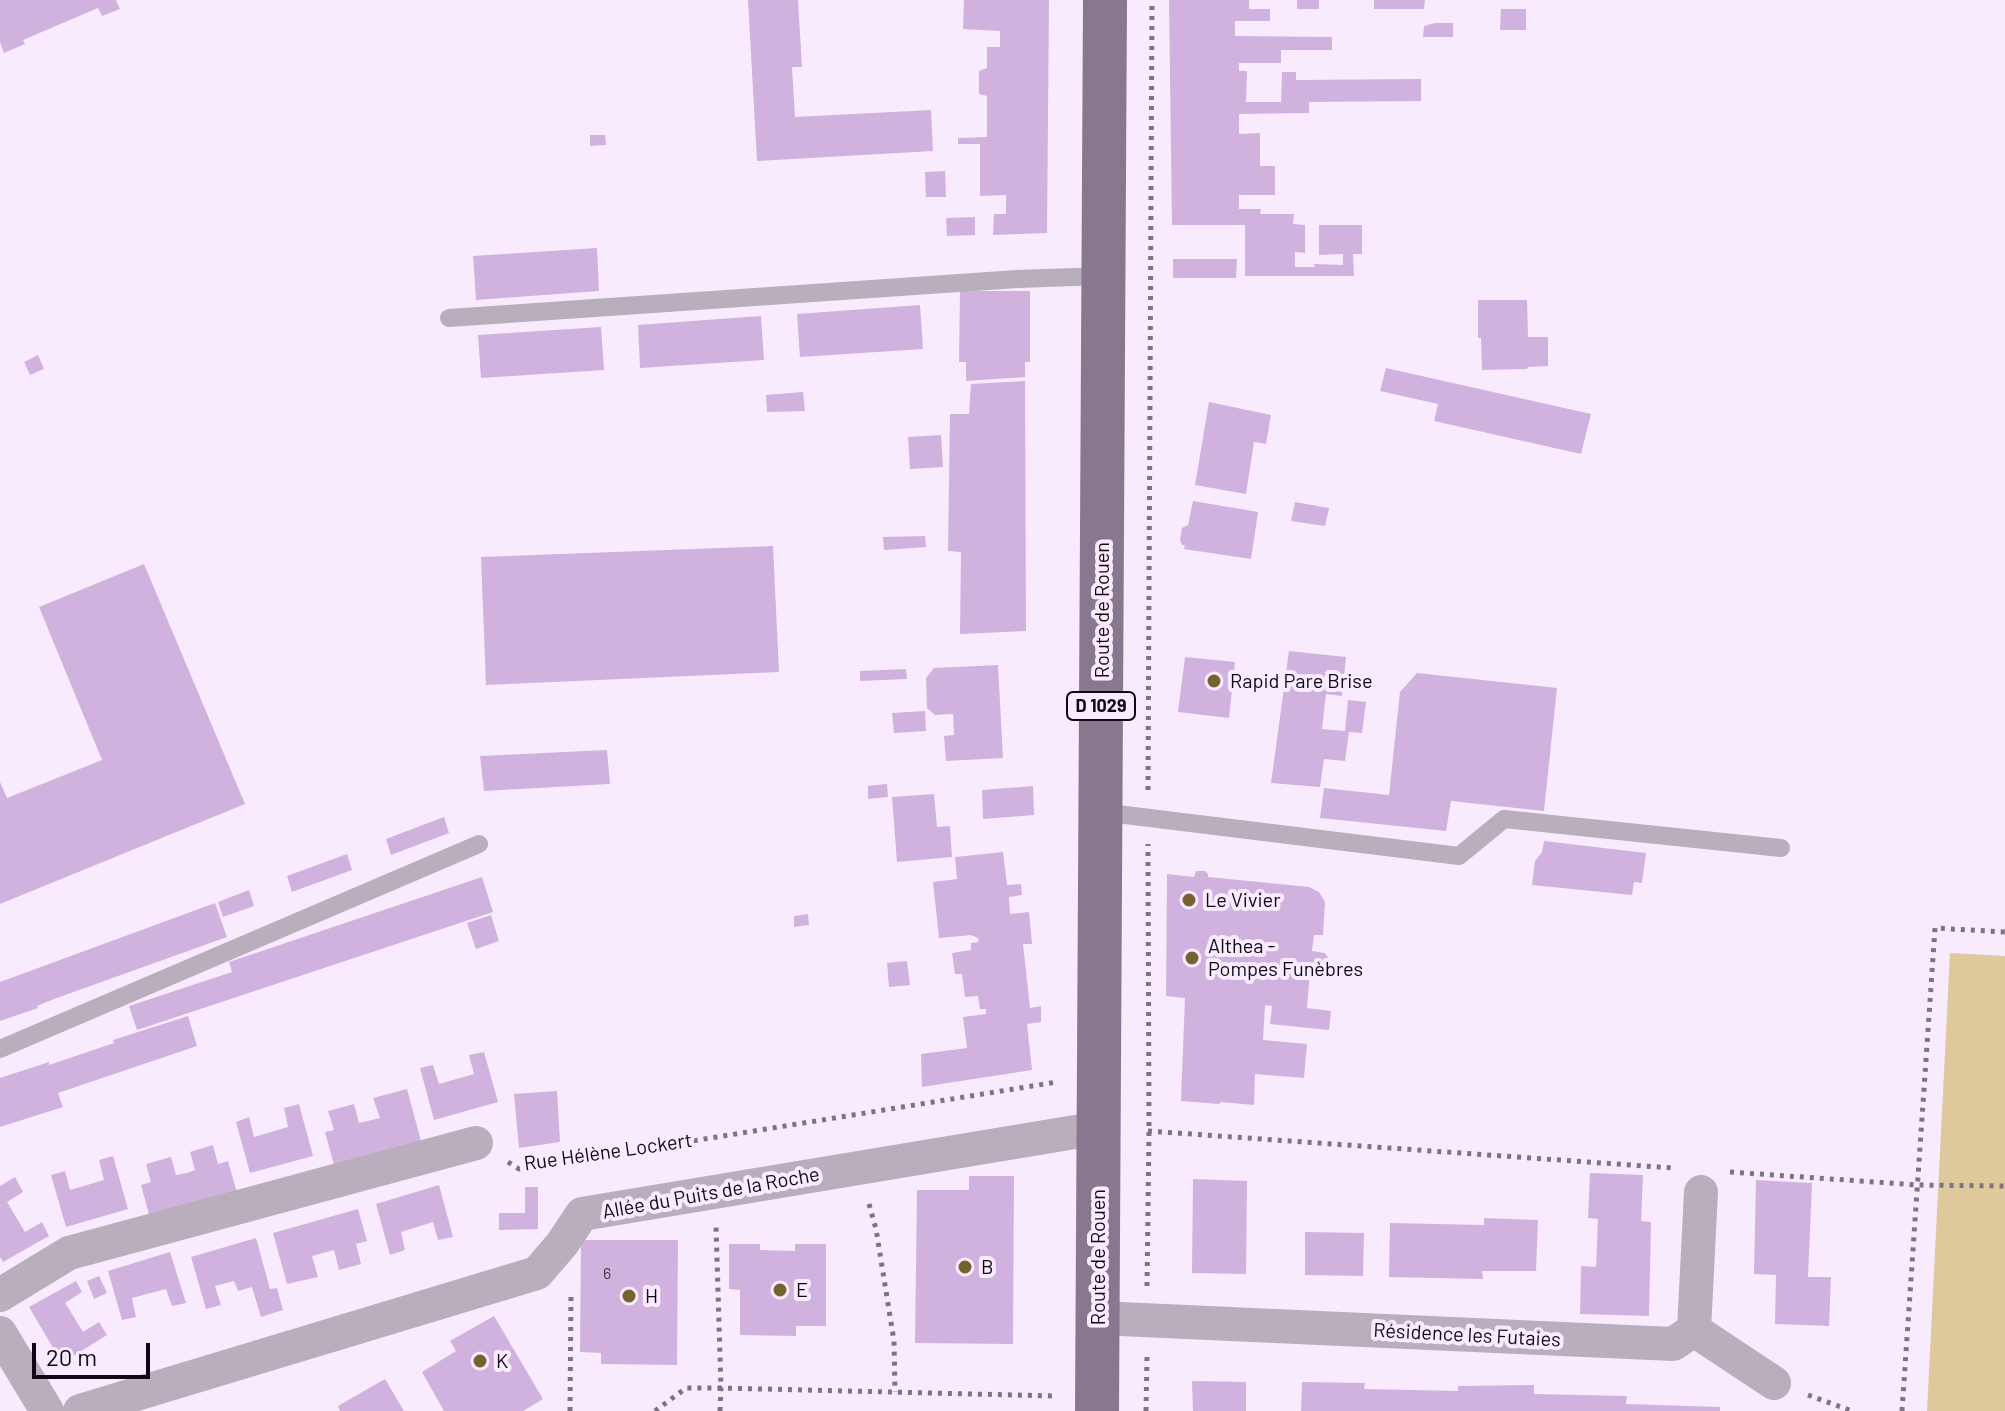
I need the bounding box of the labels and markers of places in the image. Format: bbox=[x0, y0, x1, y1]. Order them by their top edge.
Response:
place label: Rapid Pare Brise bbox=[1230, 669, 1373, 693]
marker: Rapid Pare Brise bbox=[1205, 672, 1223, 690]
place label: Le Vivier bbox=[1205, 888, 1280, 912]
marker: Le Vivier bbox=[1180, 891, 1198, 909]
place label: Althea - Pompes Funèbres bbox=[1208, 934, 1363, 981]
marker: Althea - Pompes Funèbres bbox=[1183, 949, 1201, 967]
place label: B bbox=[981, 1255, 994, 1279]
marker: B bbox=[956, 1258, 974, 1276]
place label: E bbox=[796, 1278, 808, 1302]
marker: E bbox=[771, 1281, 789, 1299]
place label: H bbox=[645, 1284, 658, 1308]
marker: H bbox=[620, 1287, 638, 1305]
place label: K bbox=[496, 1349, 508, 1373]
marker: K bbox=[471, 1352, 489, 1370]

